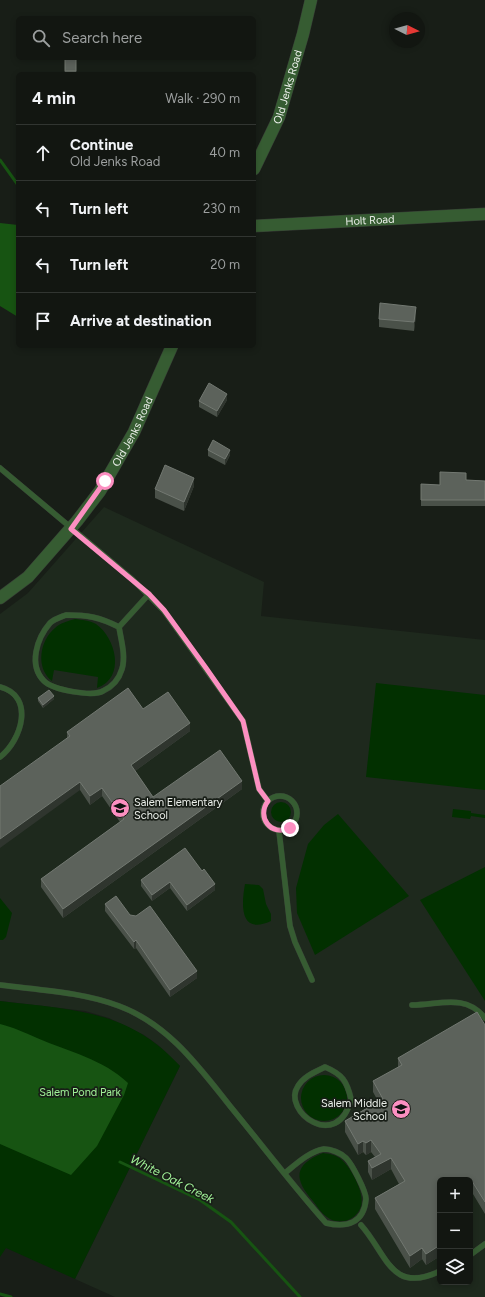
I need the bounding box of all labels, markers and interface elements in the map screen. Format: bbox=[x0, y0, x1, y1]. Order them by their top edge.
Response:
north arrow bbox=[389, 12, 425, 48]
search box bbox=[16, 16, 256, 60]
icon: search bbox=[30, 27, 52, 49]
text: Search here bbox=[62, 29, 142, 47]
street label: Old Jenks Road bbox=[271, 49, 305, 126]
text: 4 min bbox=[32, 88, 76, 108]
text: Walk · 290 m bbox=[165, 91, 240, 106]
text: Continue bbox=[70, 136, 133, 154]
icon: ahead bbox=[32, 142, 54, 164]
text: 40 m bbox=[209, 145, 240, 160]
text: Old Jenks Road bbox=[70, 154, 160, 169]
icon: left bbox=[32, 198, 54, 220]
text: Turn left bbox=[70, 200, 128, 218]
text: 230 m bbox=[203, 201, 240, 216]
street label: Holt Road bbox=[345, 213, 395, 228]
icon: left bbox=[32, 254, 54, 276]
text: Turn left bbox=[70, 256, 128, 274]
text: 20 m bbox=[210, 257, 240, 272]
icon: arrive bbox=[32, 310, 54, 332]
text: Arrive at destination bbox=[70, 312, 211, 330]
street label: Old Jenks Road bbox=[110, 395, 156, 469]
route start bbox=[96, 472, 114, 490]
place label: Salem Elementary School bbox=[134, 796, 223, 822]
school or university icon: Salem Elementary School bbox=[109, 797, 131, 819]
route end bbox=[281, 819, 299, 837]
park label: Salem Pond Park bbox=[39, 1086, 122, 1099]
place label: Salem Middle School bbox=[321, 1097, 387, 1123]
school or university icon: Salem Middle School bbox=[390, 1098, 412, 1120]
water label: White Oak Creek bbox=[128, 1152, 217, 1207]
map controls bbox=[437, 1177, 473, 1285]
button: + bbox=[437, 1177, 473, 1213]
button: − bbox=[437, 1213, 473, 1249]
button: layers bbox=[437, 1249, 473, 1285]

